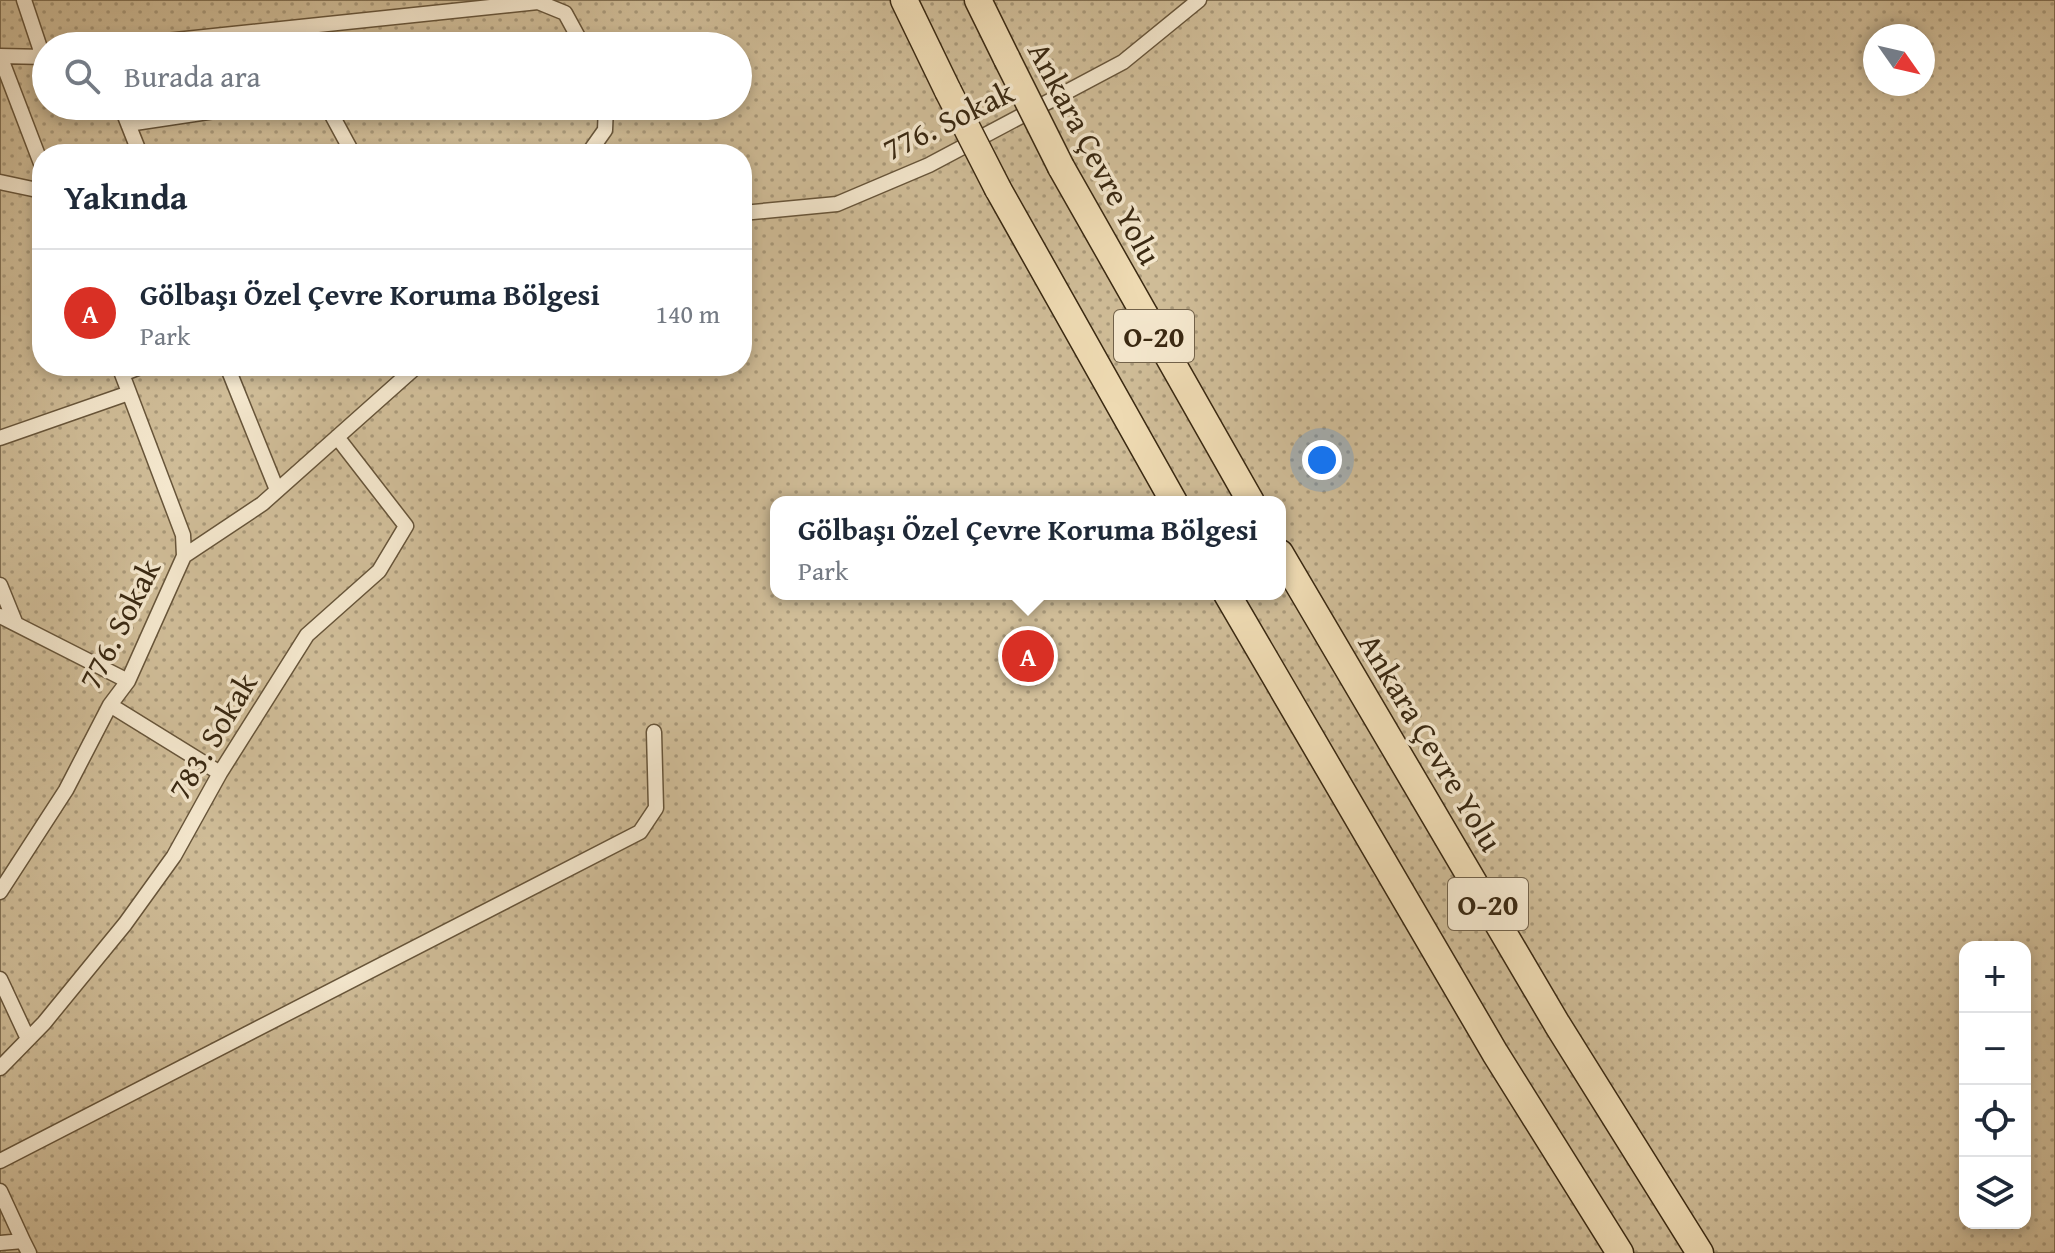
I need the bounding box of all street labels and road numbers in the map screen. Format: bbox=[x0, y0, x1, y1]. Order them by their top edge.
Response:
street label: Ankara Çevre Yolu bbox=[1016, 33, 1174, 274]
street label: 776. Sokak bbox=[875, 68, 1022, 172]
road number: O-20 bbox=[1114, 310, 1194, 362]
street label: 776. Sokak bbox=[66, 550, 172, 697]
street label: Ankara Çevre Yolu bbox=[1347, 624, 1515, 860]
street label: 783. Sokak bbox=[156, 663, 269, 808]
road number: O-20 bbox=[1448, 878, 1528, 930]

